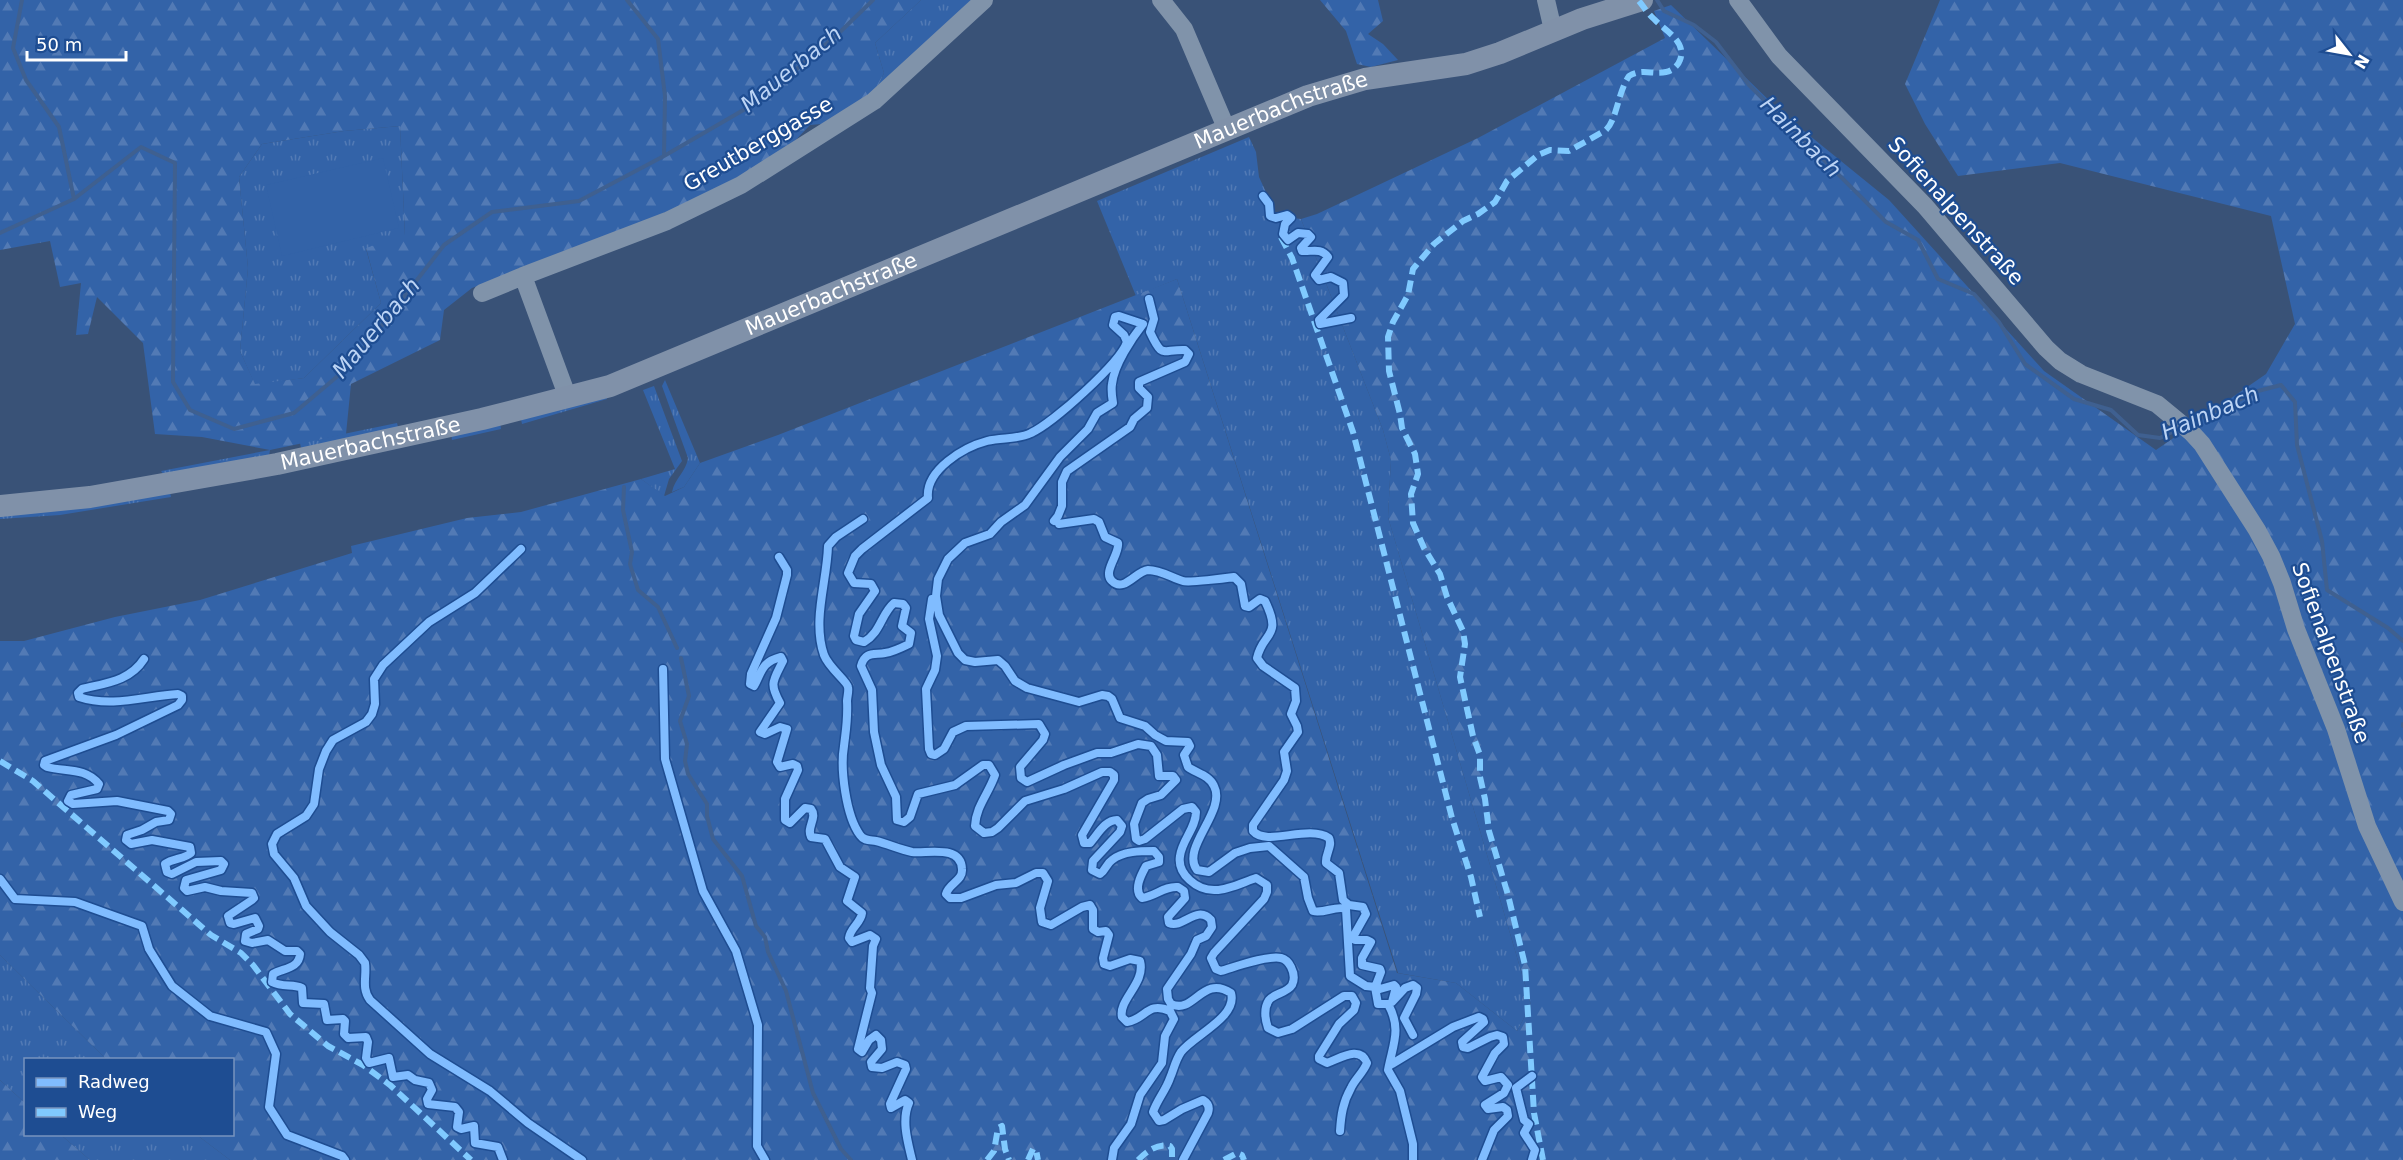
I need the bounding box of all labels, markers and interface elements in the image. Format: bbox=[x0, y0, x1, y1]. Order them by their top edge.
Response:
water label: Mauerbach bbox=[736, 21, 846, 117]
scale bar bbox=[27, 24, 126, 62]
north arrow bbox=[2319, 24, 2379, 84]
text: 50 m bbox=[36, 34, 82, 55]
text: N bbox=[2350, 51, 2373, 72]
street label: Mauerbachstraße bbox=[1191, 67, 1371, 154]
street label: Greutberggasse bbox=[679, 92, 837, 196]
water label: Hainbach bbox=[1756, 92, 1846, 182]
street label: Sofienalpenstraße bbox=[1883, 132, 2029, 290]
street label: Mauerbachstraße bbox=[742, 248, 921, 340]
water label: Mauerbach bbox=[327, 273, 425, 383]
water label: Hainbach bbox=[2157, 381, 2263, 445]
street label: Mauerbachstraße bbox=[278, 412, 463, 475]
street label: Sofienalpenstraße bbox=[2287, 559, 2375, 747]
legend bbox=[24, 1058, 234, 1136]
text: Radweg bbox=[78, 1071, 150, 1092]
text: Weg bbox=[78, 1101, 117, 1122]

